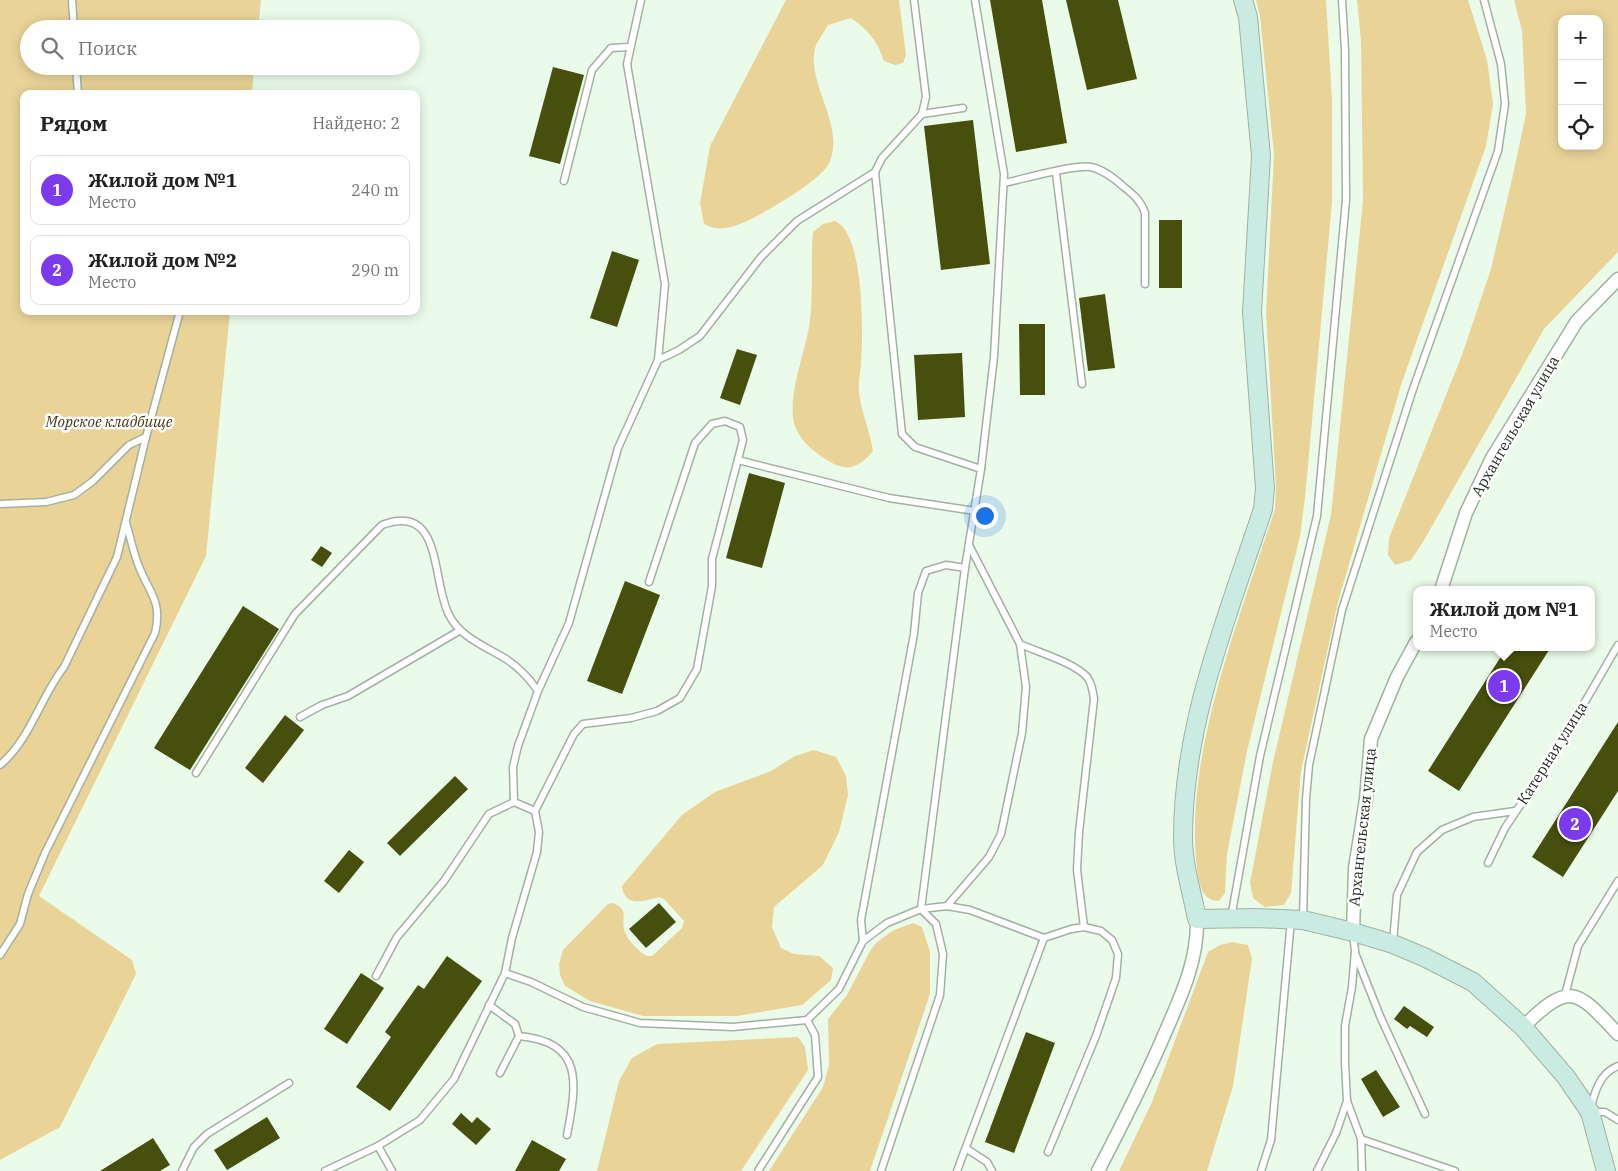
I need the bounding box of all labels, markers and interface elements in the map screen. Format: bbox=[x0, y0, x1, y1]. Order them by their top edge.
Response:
map controls bbox=[1558, 15, 1603, 150]
button: + bbox=[1558, 15, 1603, 60]
search box bbox=[20, 20, 420, 75]
icon: search bbox=[38, 34, 66, 62]
text: Поиск bbox=[78, 36, 137, 60]
button: − bbox=[1558, 60, 1603, 105]
button: locate bbox=[1558, 105, 1603, 150]
text: Рядом bbox=[40, 109, 108, 137]
text: Найдено: 2 bbox=[312, 113, 400, 133]
text: Жилой дом №1 bbox=[88, 168, 237, 192]
text: 1 bbox=[52, 180, 62, 200]
text: 240 m bbox=[351, 180, 399, 200]
text: Место bbox=[88, 192, 136, 212]
text: Жилой дом №2 bbox=[88, 248, 237, 272]
text: 2 bbox=[52, 260, 62, 280]
text: 290 m bbox=[351, 260, 399, 280]
text: Место bbox=[88, 272, 136, 292]
street label: Архангельская улица bbox=[1467, 352, 1563, 500]
park label: Морское кладбище bbox=[45, 412, 173, 431]
your location bbox=[972, 503, 998, 529]
popup bbox=[1413, 586, 1595, 651]
text: Жилой дом №1 bbox=[1429, 597, 1579, 621]
text: Место bbox=[1429, 621, 1478, 641]
pin: 1 bbox=[1488, 667, 1520, 705]
street label: Катерная улица bbox=[1513, 698, 1591, 808]
street label: Архангельская улица bbox=[1344, 747, 1380, 907]
pin: 2 bbox=[1559, 805, 1591, 843]

